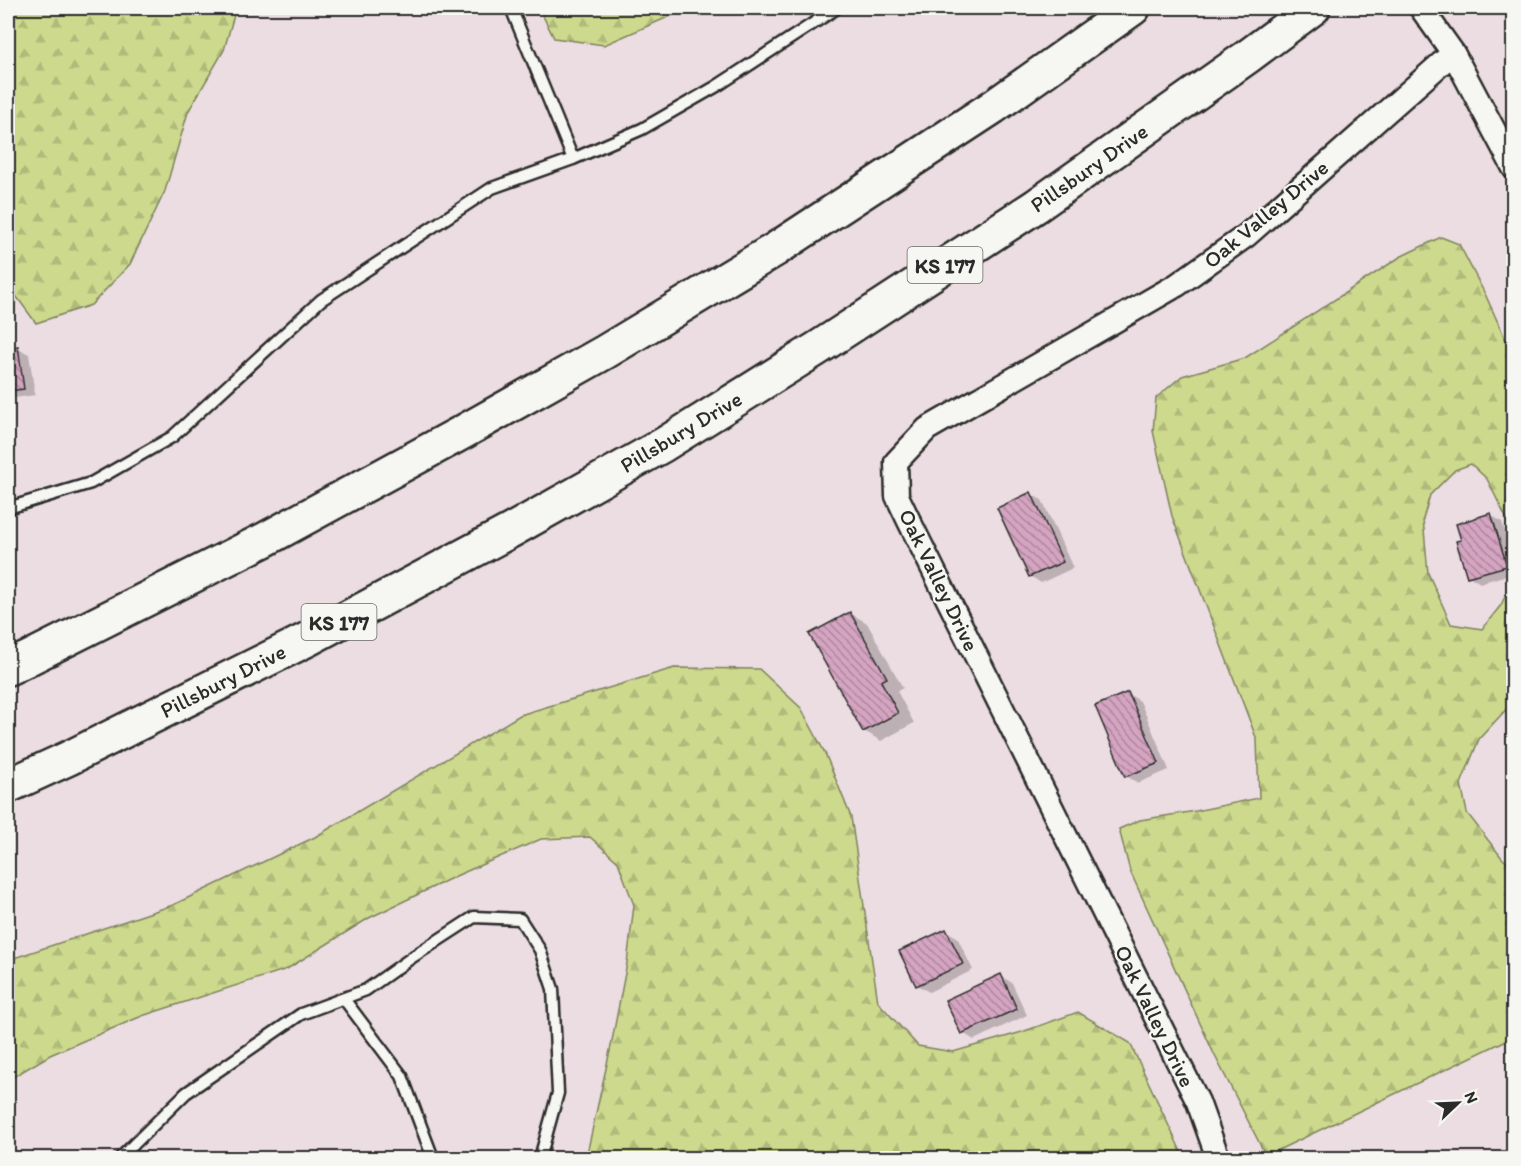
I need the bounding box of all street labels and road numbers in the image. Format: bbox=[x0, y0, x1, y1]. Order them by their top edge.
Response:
street label: Pillsbury Drive bbox=[1025, 118, 1153, 218]
street label: Oak Valley Drive bbox=[1198, 154, 1334, 274]
road number: KS 177 bbox=[908, 247, 982, 283]
street label: Pillsbury Drive bbox=[615, 385, 747, 479]
street label: Oak Valley Drive bbox=[893, 505, 985, 655]
road number: KS 177 bbox=[302, 604, 376, 640]
street label: Pillsbury Drive bbox=[156, 638, 290, 724]
street label: Oak Valley Drive bbox=[1109, 941, 1201, 1091]

